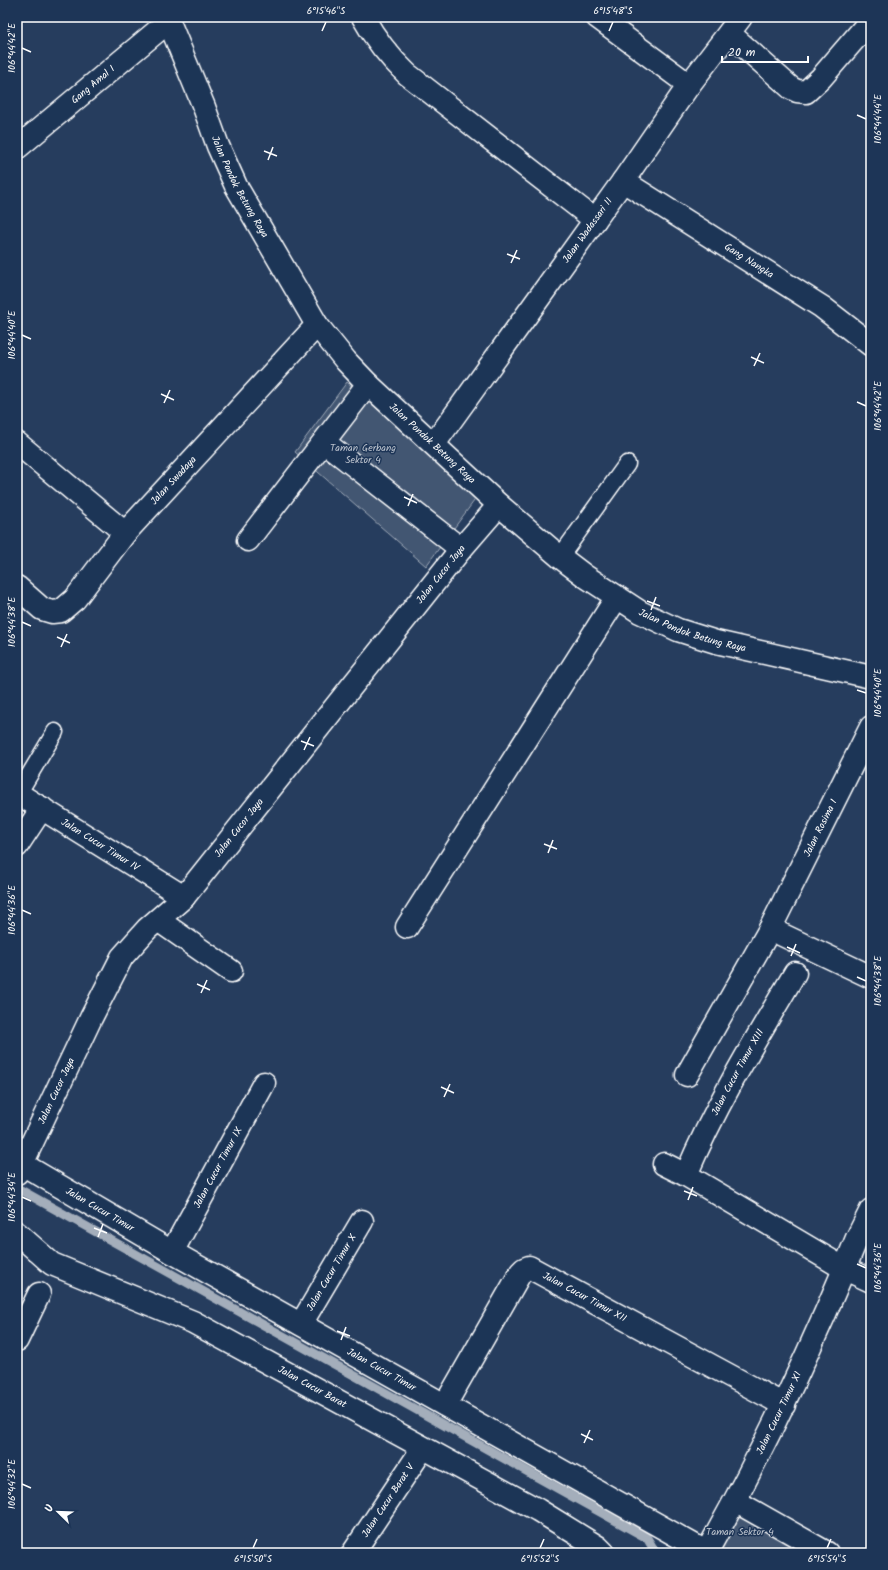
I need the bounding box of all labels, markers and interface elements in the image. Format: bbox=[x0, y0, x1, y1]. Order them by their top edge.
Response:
text: 6°15'46"S bbox=[307, 3, 346, 19]
text: 6°15'48"S bbox=[593, 3, 633, 19]
text: 106°44'42"E bbox=[4, 22, 20, 73]
scale bar bbox=[722, 38, 808, 64]
text: 20 m bbox=[728, 43, 756, 62]
street label: Gang Amal I bbox=[67, 61, 119, 108]
text: 106°44'44"E bbox=[870, 93, 886, 144]
street label: Jalan Pondok Betung Raya bbox=[207, 134, 273, 241]
street label: Jalan Wadassari II bbox=[558, 194, 617, 266]
street label: Gang Nangka bbox=[721, 239, 777, 283]
text: 106°44'40"E bbox=[4, 309, 20, 360]
text: 106°44'42"E bbox=[870, 380, 886, 431]
street label: Jalan Pondok Betung Raya bbox=[385, 399, 479, 488]
park label: Taman Gerbang Sektor 4 bbox=[330, 440, 396, 468]
street label: Jalan Swadaya bbox=[147, 452, 200, 509]
street label: Jalan Cucor Jaya bbox=[412, 541, 470, 607]
text: 106°44'38"E bbox=[4, 596, 20, 647]
street label: Jalan Pondok Betung Raya bbox=[636, 604, 748, 657]
text: 106°44'40"E bbox=[870, 667, 886, 718]
street label: Jalan Cucor Jaya bbox=[210, 795, 268, 861]
street label: Jalan Rosima I bbox=[799, 796, 842, 860]
street label: Jalan Cucur Timur IV bbox=[58, 814, 143, 876]
text: 106°44'36"E bbox=[4, 884, 20, 935]
text: 106°44'38"E bbox=[870, 955, 886, 1006]
street label: Jalan Cucur Timur XIII bbox=[707, 1026, 768, 1118]
street label: Jalan Cucor Jaya bbox=[34, 1055, 79, 1127]
street label: Jalan Cucur Timur IX bbox=[189, 1123, 247, 1211]
text: 106°44'34"E bbox=[4, 1171, 20, 1222]
street label: Jalan Cucur Timur bbox=[62, 1183, 138, 1236]
street label: Jalan Cucur Timur X bbox=[302, 1230, 361, 1314]
text: 106°44'36"E bbox=[870, 1242, 886, 1293]
street label: Jalan Cucur Timur XII bbox=[540, 1268, 630, 1326]
street label: Jalan Cucur Timur bbox=[344, 1344, 420, 1396]
street label: Jalan Cucur Barat bbox=[275, 1362, 350, 1412]
street label: Jalan Cucur Timur XI bbox=[752, 1369, 806, 1457]
text: 106°44'32"E bbox=[4, 1458, 20, 1509]
street label: Jalan Cucur Barat V bbox=[358, 1460, 419, 1541]
north arrow bbox=[38, 1492, 78, 1532]
text: U bbox=[40, 1502, 59, 1515]
park label: Taman Sektor 4 bbox=[706, 1524, 774, 1540]
text: 6°15'50"S bbox=[234, 1551, 273, 1567]
text: 6°15'52"S bbox=[521, 1551, 560, 1567]
text: 6°15'54"S bbox=[808, 1551, 847, 1567]

